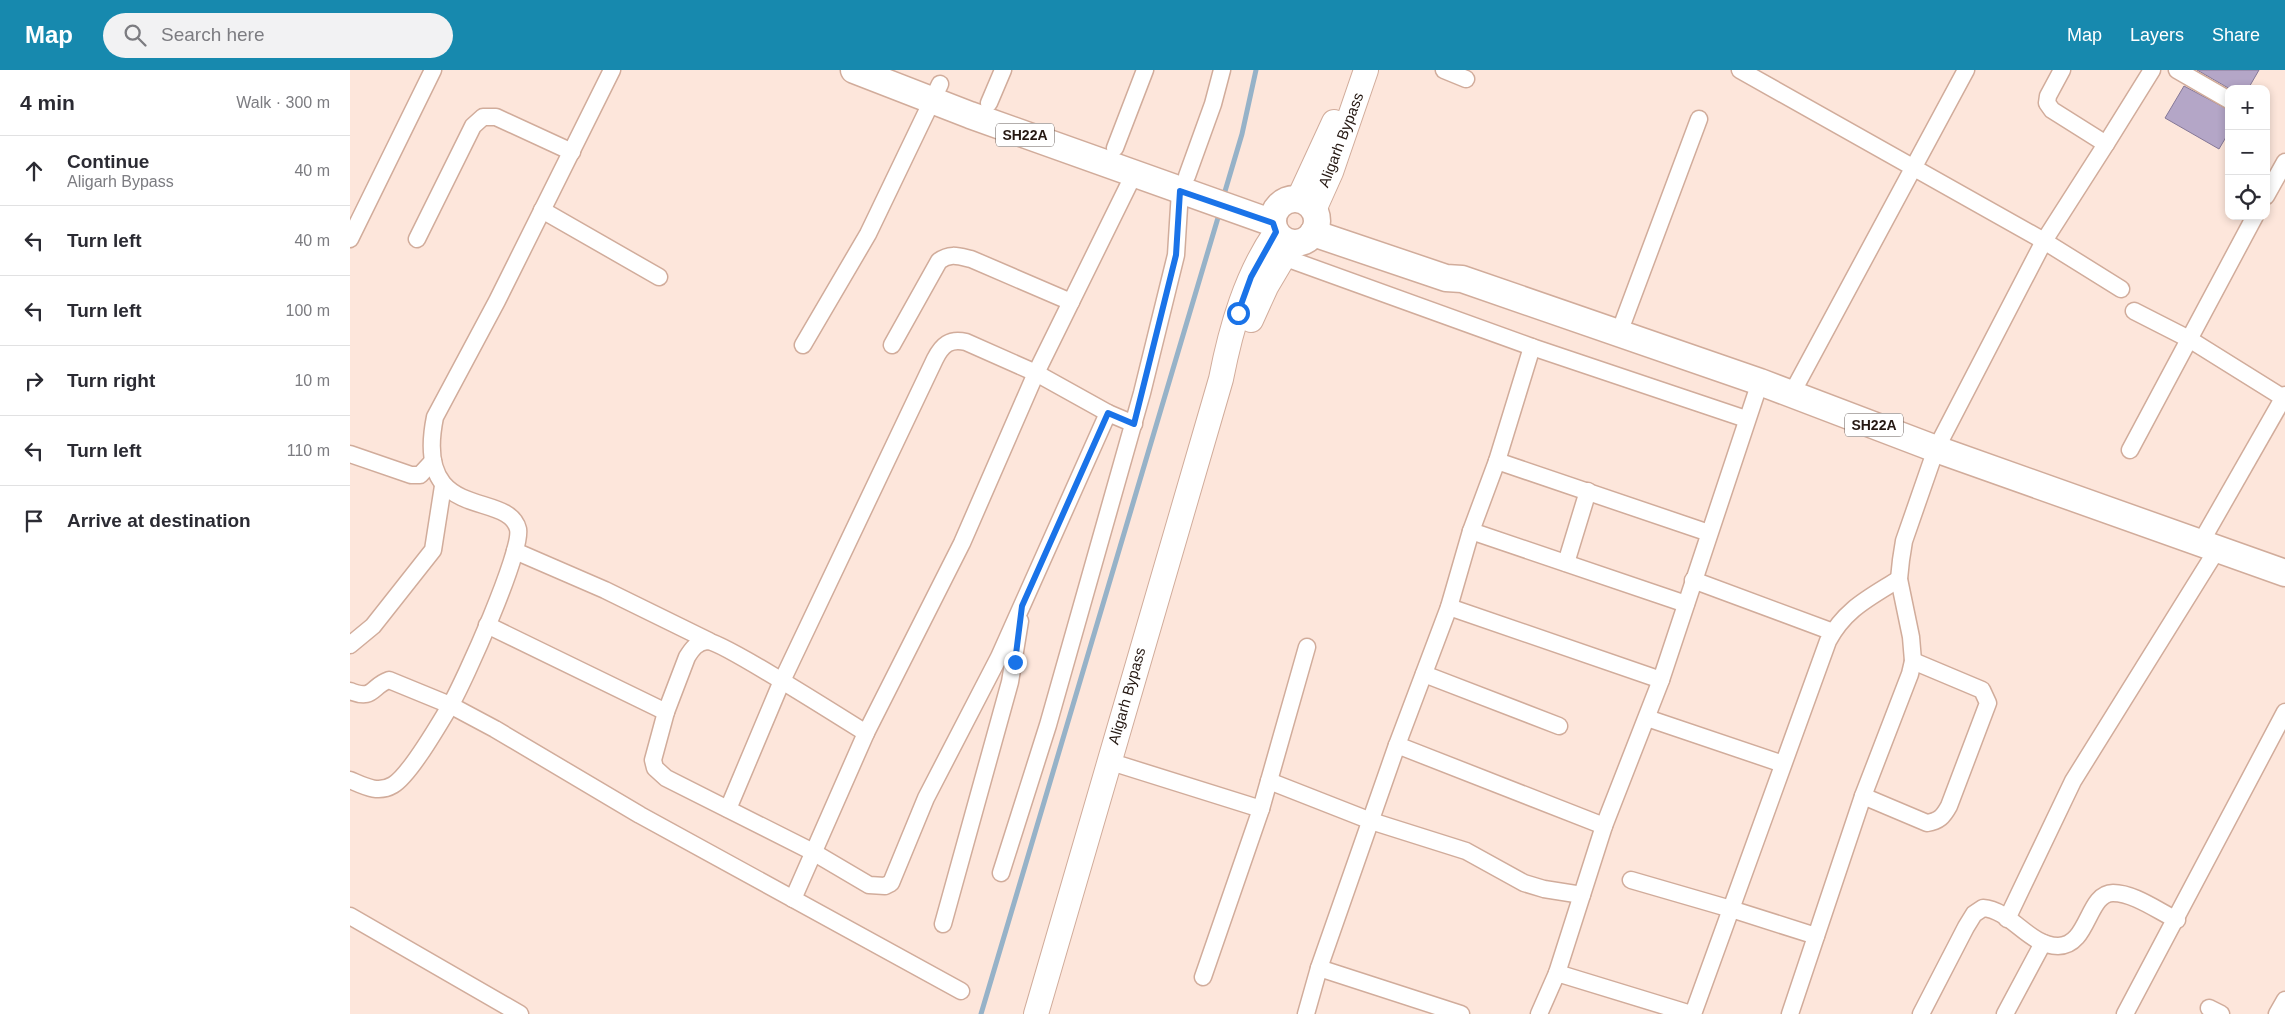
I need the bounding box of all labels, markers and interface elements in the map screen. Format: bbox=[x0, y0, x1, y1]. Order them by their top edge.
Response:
search box bbox=[103, 13, 453, 58]
text: Map bbox=[25, 21, 73, 48]
icon: search bbox=[121, 21, 149, 49]
text: Search here bbox=[161, 24, 265, 45]
text: Map bbox=[2067, 25, 2102, 45]
text: Layers bbox=[2130, 25, 2184, 45]
text: Share bbox=[2212, 25, 2260, 45]
map controls bbox=[2225, 85, 2270, 220]
button: + bbox=[2225, 85, 2270, 130]
street label: Aligarh Bypass bbox=[1315, 90, 1366, 190]
text: 4 min bbox=[20, 91, 75, 114]
text: Walk · 300 m bbox=[236, 94, 330, 111]
road number: SH22A bbox=[996, 124, 1054, 146]
button: − bbox=[2225, 130, 2270, 175]
text: Continue bbox=[67, 151, 149, 172]
icon: ahead bbox=[20, 157, 48, 185]
text: 40 m bbox=[294, 162, 330, 179]
text: Aligarh Bypass bbox=[67, 173, 174, 190]
button: locate bbox=[2225, 175, 2270, 220]
icon: left bbox=[20, 227, 48, 255]
text: Turn left bbox=[67, 230, 142, 251]
text: 40 m bbox=[294, 232, 330, 249]
icon: left bbox=[20, 297, 48, 325]
text: Turn left bbox=[67, 300, 142, 321]
text: 100 m bbox=[286, 302, 330, 319]
route start bbox=[1227, 302, 1250, 325]
icon: right bbox=[20, 367, 48, 395]
text: Turn right bbox=[67, 370, 155, 391]
text: 10 m bbox=[294, 372, 330, 389]
road number: SH22A bbox=[1845, 414, 1903, 436]
icon: left bbox=[20, 437, 48, 465]
text: Turn left bbox=[67, 440, 142, 461]
text: 110 m bbox=[287, 442, 330, 459]
icon: arrive bbox=[20, 507, 48, 535]
text: Arrive at destination bbox=[67, 510, 251, 531]
street label: Aligarh Bypass bbox=[1105, 645, 1148, 746]
route end bbox=[1004, 651, 1027, 674]

